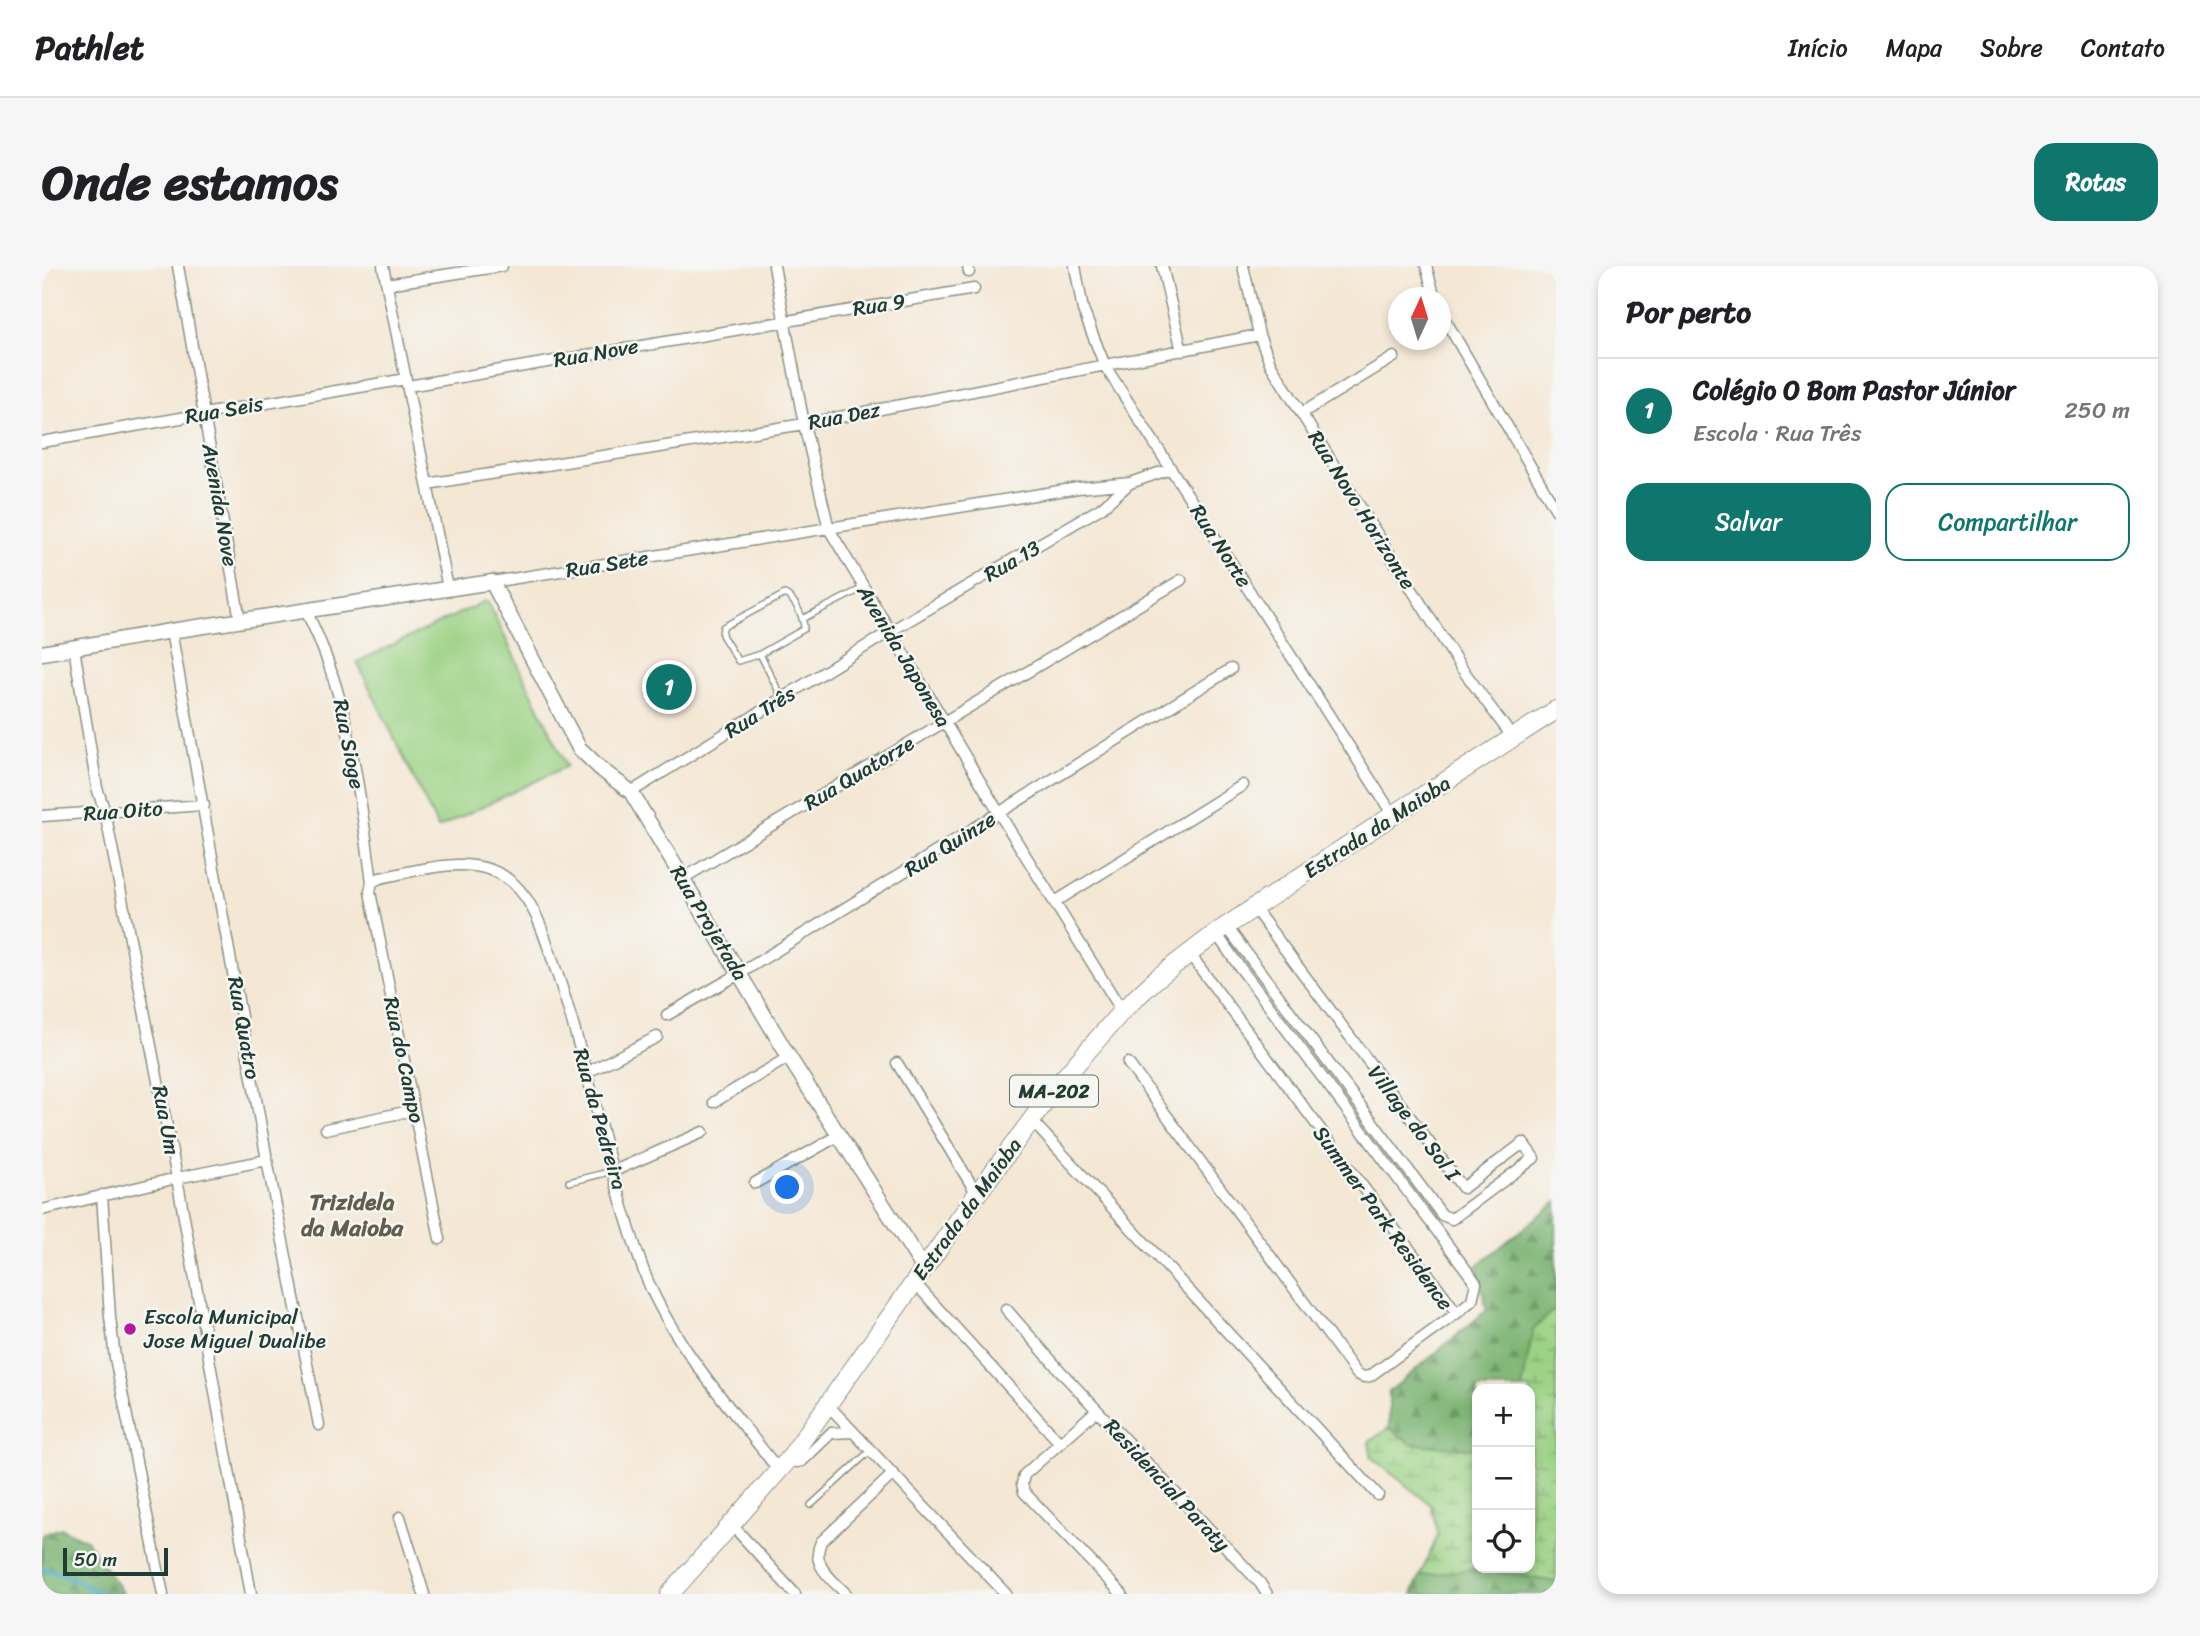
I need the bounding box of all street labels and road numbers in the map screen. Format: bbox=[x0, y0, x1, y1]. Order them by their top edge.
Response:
street label: Rua 9 bbox=[850, 282, 908, 328]
street label: Rua Nove bbox=[550, 327, 642, 379]
street label: Rua Seis bbox=[182, 384, 266, 436]
street label: Rua Dez bbox=[805, 390, 884, 442]
street label: Rua Novo Horizonte bbox=[1297, 422, 1427, 598]
street label: Avenida Nove bbox=[190, 440, 250, 570]
street label: Rua Norte bbox=[1180, 496, 1263, 596]
street label: Rua 13 bbox=[976, 529, 1048, 593]
street label: Rua Sete bbox=[563, 539, 651, 589]
street label: Avenida Japonesa bbox=[846, 576, 962, 735]
street label: Rua Três bbox=[717, 675, 804, 749]
street label: Rua Sioge bbox=[322, 696, 376, 793]
street label: Rua Quatorze bbox=[796, 725, 922, 821]
street label: Estrada da Maioba bbox=[1295, 765, 1459, 889]
street label: Rua Oito bbox=[82, 789, 164, 833]
street label: Rua Quinze bbox=[896, 801, 1004, 887]
street label: Rua Projetada bbox=[659, 858, 759, 989]
street label: Rua Quatro bbox=[216, 974, 272, 1083]
street label: Rua do Campo bbox=[372, 993, 436, 1127]
street label: Rua da Pedreira bbox=[562, 1044, 639, 1195]
street label: Village do Sol I bbox=[1357, 1057, 1472, 1191]
road number: MA-202 bbox=[1010, 1076, 1098, 1106]
street label: Rua Um bbox=[141, 1082, 191, 1158]
street label: Summer Park Residence bbox=[1302, 1117, 1464, 1319]
street label: Estrada da Maioba bbox=[902, 1129, 1033, 1289]
street label: Residencial Paraty bbox=[1094, 1409, 1240, 1561]

